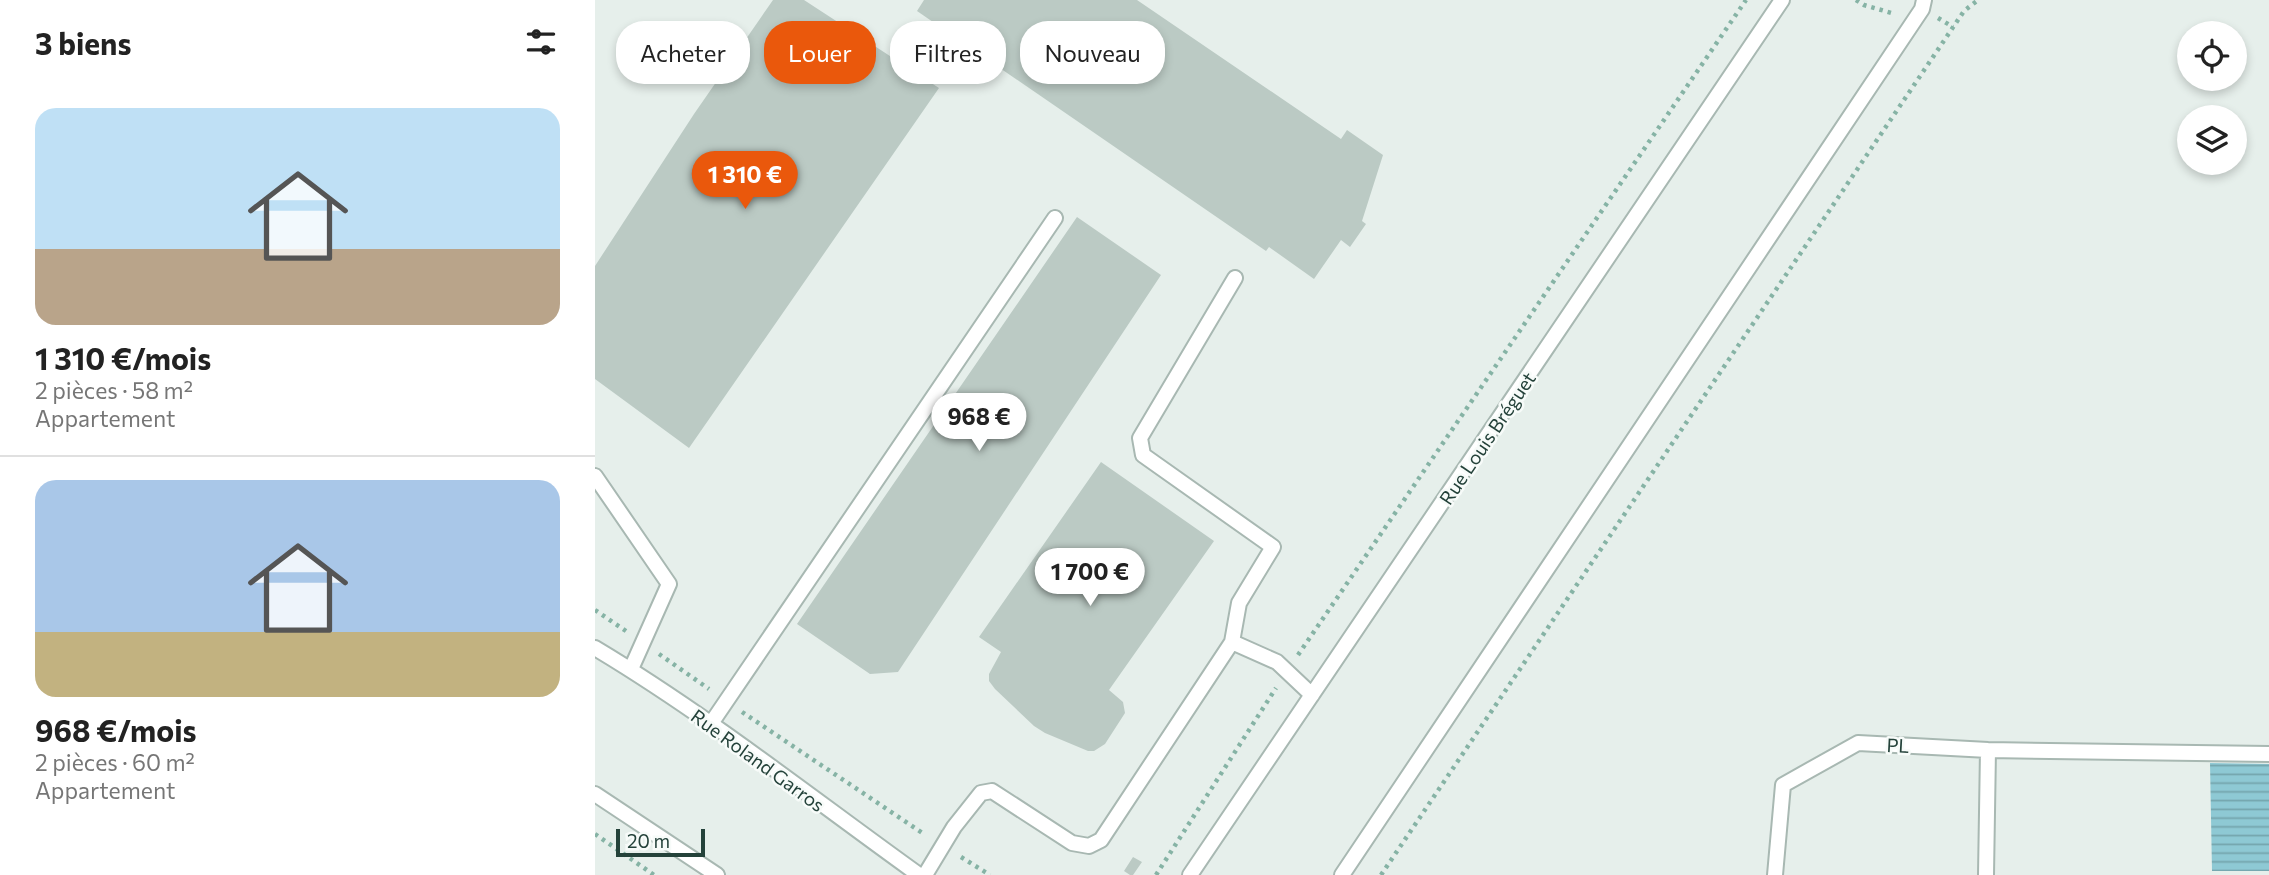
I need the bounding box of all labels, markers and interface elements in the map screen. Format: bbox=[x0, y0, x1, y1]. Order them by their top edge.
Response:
chip: Acheter bbox=[616, 21, 750, 84]
chip: Louer bbox=[764, 21, 876, 84]
chip: Filtres bbox=[890, 21, 1006, 84]
chip: Nouveau bbox=[1020, 21, 1165, 84]
map controls bbox=[2177, 21, 2247, 175]
button: locate bbox=[2177, 21, 2247, 91]
icon: filters bbox=[522, 23, 560, 61]
text: 3 biens bbox=[35, 24, 131, 61]
button: layers bbox=[2177, 105, 2247, 175]
pin: 1 310 € bbox=[680, 152, 810, 211]
icon: home bbox=[235, 153, 361, 279]
text: 1 310 € bbox=[708, 160, 782, 188]
text: 1 310 €/mois bbox=[35, 339, 211, 376]
street label: Rue Louis Bréguet bbox=[1434, 367, 1540, 509]
text: 2 pièces · 58 m² bbox=[35, 376, 193, 404]
pin: 968 € bbox=[930, 393, 1028, 453]
text: 968 € bbox=[947, 402, 1011, 430]
text: Appartement bbox=[35, 404, 176, 432]
icon: home bbox=[235, 525, 361, 651]
pin: 1 700 € bbox=[1025, 548, 1155, 608]
text: 1 700 € bbox=[1051, 557, 1129, 585]
street label: Rue Roland Garros bbox=[687, 704, 829, 816]
text: 968 €/mois bbox=[35, 711, 196, 748]
street label: PL bbox=[1886, 733, 1910, 757]
text: 2 pièces · 60 m² bbox=[35, 748, 195, 776]
text: Appartement bbox=[35, 776, 176, 804]
scale bar bbox=[616, 826, 705, 858]
text: 20 m bbox=[627, 829, 670, 852]

